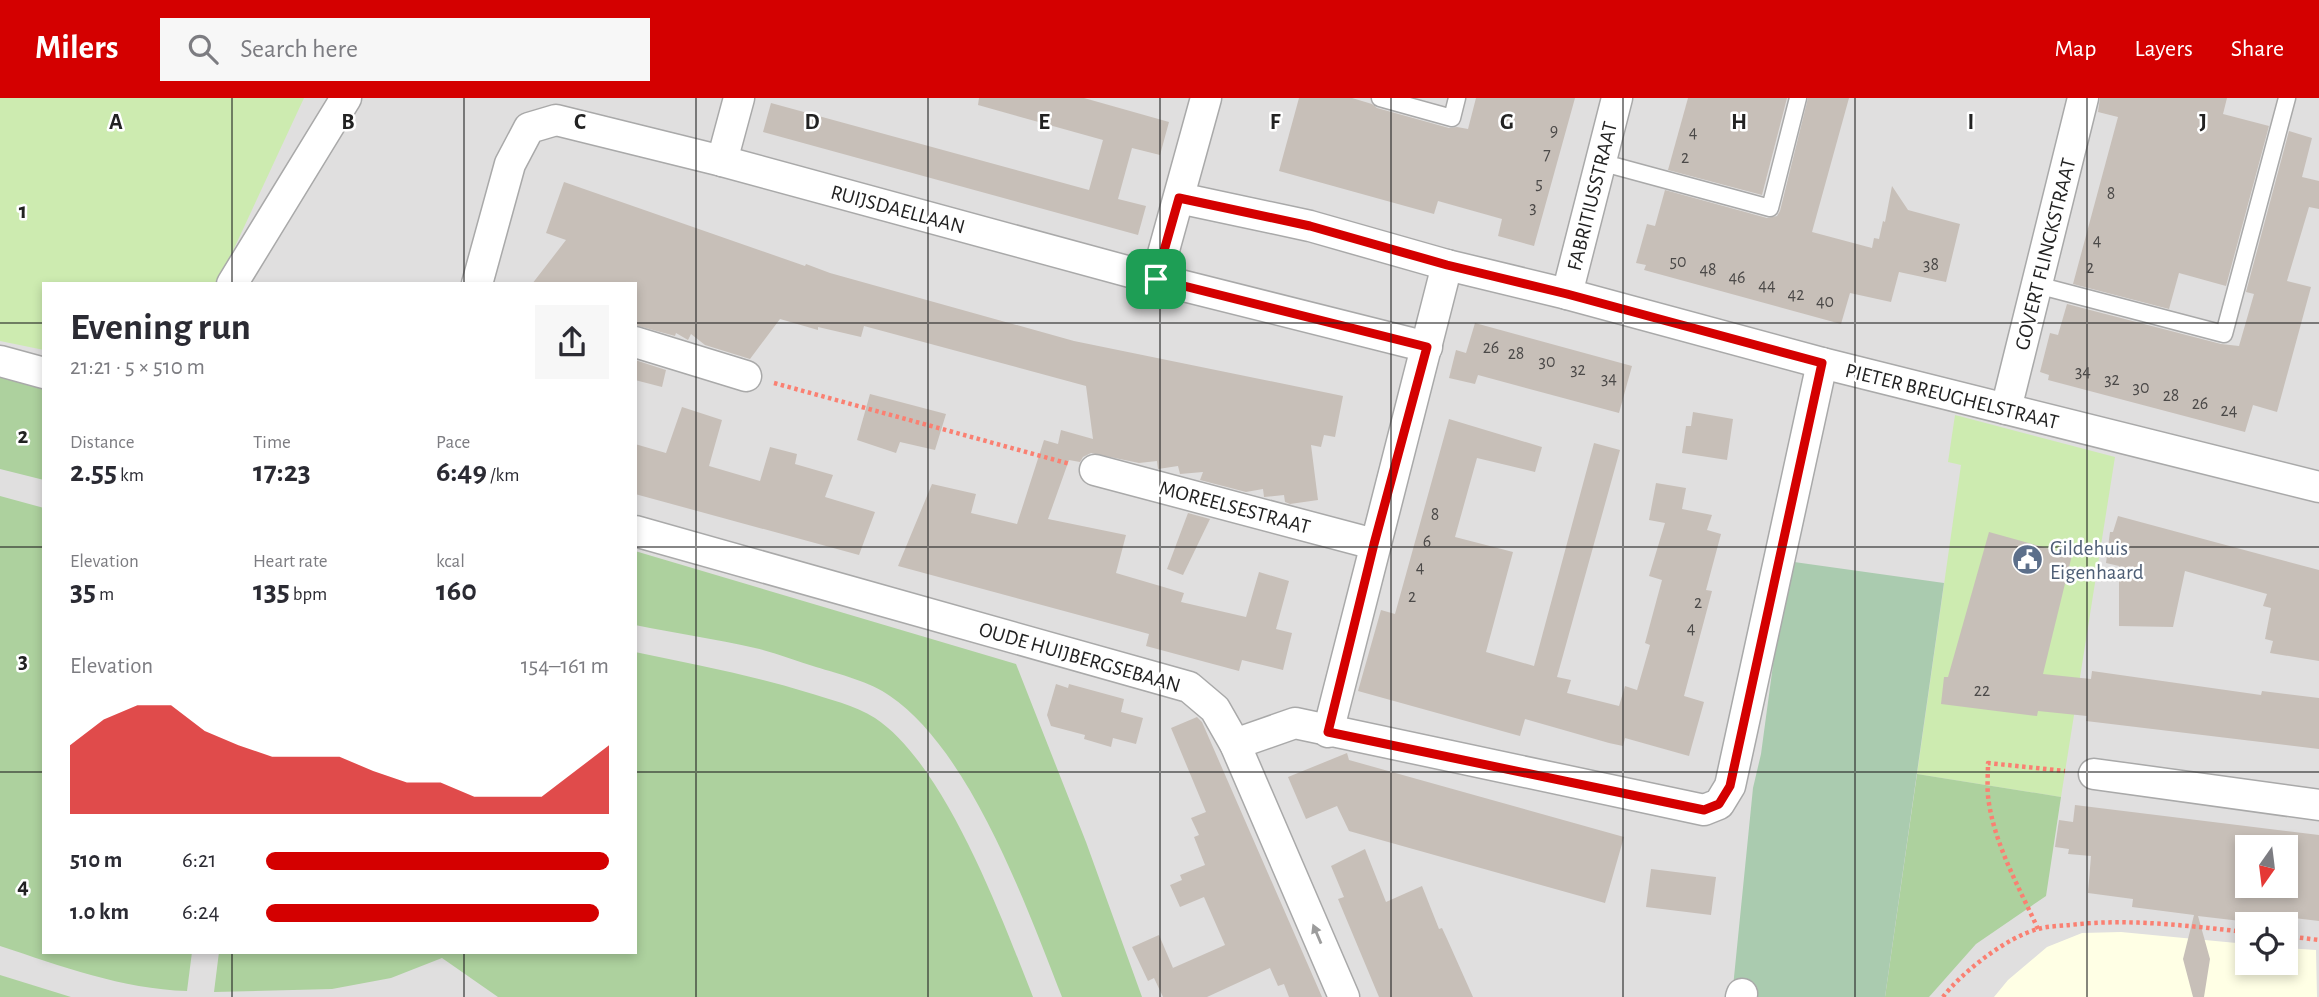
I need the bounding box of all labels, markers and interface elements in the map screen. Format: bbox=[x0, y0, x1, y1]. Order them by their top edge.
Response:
search box bbox=[160, 18, 650, 81]
icon: search bbox=[184, 30, 222, 68]
text: Milers bbox=[35, 32, 118, 65]
text: Search here bbox=[240, 36, 358, 62]
text: Map bbox=[2054, 37, 2096, 61]
text: Layers bbox=[2134, 37, 2193, 61]
text: Share bbox=[2231, 37, 2284, 61]
text: A bbox=[109, 111, 123, 134]
text: B bbox=[341, 111, 355, 134]
text: C bbox=[574, 111, 586, 134]
text: D bbox=[804, 111, 820, 134]
text: E bbox=[1038, 111, 1050, 134]
text: F bbox=[1270, 111, 1281, 134]
text: G bbox=[1500, 111, 1514, 134]
text: H bbox=[1731, 111, 1747, 134]
text: I bbox=[1968, 111, 1974, 134]
text: J bbox=[2199, 111, 2207, 134]
street label: FABRITIUSSTRAAT bbox=[1564, 119, 1621, 273]
house number: 9 bbox=[1550, 122, 1558, 140]
house number: 4 bbox=[1689, 124, 1698, 142]
house number: 7 bbox=[1543, 146, 1551, 164]
house number: 2 bbox=[1681, 149, 1689, 167]
street label: GOVERT FLINCKSTRAAT bbox=[2011, 156, 2080, 352]
house number: 5 bbox=[1535, 175, 1543, 193]
street label: RUIJSDAELLAAN bbox=[828, 181, 967, 237]
house number: 8 bbox=[2107, 185, 2115, 203]
house number: 3 bbox=[1529, 199, 1537, 217]
text: 1 bbox=[19, 200, 27, 223]
house number: 4 bbox=[2093, 232, 2102, 250]
pin bbox=[1126, 249, 1186, 309]
house number: 50 bbox=[1669, 253, 1687, 271]
house number: 38 bbox=[1923, 256, 1939, 274]
house number: 2 bbox=[2086, 259, 2094, 277]
icon: arrive bbox=[1137, 260, 1175, 298]
house number: 48 bbox=[1699, 261, 1717, 279]
house number: 46 bbox=[1728, 269, 1746, 287]
house number: 44 bbox=[1758, 277, 1776, 295]
house number: 42 bbox=[1788, 286, 1804, 304]
house number: 40 bbox=[1816, 293, 1834, 311]
button: share bbox=[535, 305, 609, 379]
text: Evening run bbox=[70, 309, 251, 347]
house number: 26 bbox=[1483, 339, 1499, 357]
house number: 28 bbox=[1508, 345, 1524, 363]
house number: 30 bbox=[1539, 353, 1555, 371]
text: 21:21 · 5 × 510 m bbox=[70, 356, 205, 379]
street label: PIETER BREUGHELSTRAAT bbox=[1843, 360, 2061, 433]
house number: 32 bbox=[1570, 361, 1586, 379]
house number: 34 bbox=[2075, 363, 2091, 381]
house number: 34 bbox=[1601, 370, 1617, 388]
house number: 32 bbox=[2104, 371, 2120, 389]
house number: 30 bbox=[2133, 379, 2149, 397]
house number: 28 bbox=[2163, 387, 2179, 405]
house number: 26 bbox=[2192, 395, 2208, 413]
house number: 24 bbox=[2221, 402, 2238, 420]
text: 2 bbox=[18, 425, 29, 448]
text: Distance bbox=[70, 433, 134, 452]
text: Time bbox=[253, 433, 291, 452]
text: Pace bbox=[436, 433, 470, 452]
text: 2.55 bbox=[70, 457, 117, 487]
text: 17:23 bbox=[253, 457, 311, 487]
text: 6:49 bbox=[436, 457, 487, 487]
text: km bbox=[117, 466, 144, 485]
text: /km bbox=[487, 466, 519, 485]
street label: MOREELSESTRAAT bbox=[1157, 477, 1313, 538]
house number: 8 bbox=[1431, 506, 1439, 524]
house number: 6 bbox=[1423, 533, 1431, 551]
place label: Gildehuis Eigenhaard bbox=[2050, 538, 2144, 583]
public building icon: Gildehuis Eigenhaard bbox=[2010, 543, 2044, 577]
text: Elevation bbox=[70, 552, 139, 571]
text: Heart rate bbox=[253, 552, 328, 571]
text: kcal bbox=[436, 552, 465, 571]
house number: 4 bbox=[1416, 559, 1425, 577]
text: 35 bbox=[70, 576, 96, 606]
text: 135 bbox=[253, 576, 290, 606]
text: 160 bbox=[436, 576, 477, 606]
text: m bbox=[96, 585, 114, 604]
text: bpm bbox=[290, 585, 327, 604]
house number: 2 bbox=[1408, 588, 1416, 606]
house number: 2 bbox=[1694, 594, 1702, 612]
street label: OUDE HUIJBERGSEBAAN bbox=[977, 619, 1183, 696]
house number: 4 bbox=[1687, 620, 1696, 638]
text: 3 bbox=[18, 650, 28, 673]
text: Elevation bbox=[70, 655, 153, 678]
text: 154–161 m bbox=[521, 655, 609, 678]
house number: 22 bbox=[1974, 682, 1990, 700]
north arrow bbox=[2235, 835, 2298, 898]
map controls bbox=[2235, 835, 2298, 975]
text: 510 m bbox=[70, 849, 122, 872]
text: 6:21 bbox=[182, 849, 216, 872]
text: 4 bbox=[17, 875, 29, 898]
text: 1.0 km bbox=[70, 901, 129, 924]
text: 6:24 bbox=[182, 901, 220, 924]
button: locate bbox=[2235, 912, 2298, 975]
one-way arrow bbox=[1311, 924, 1322, 945]

